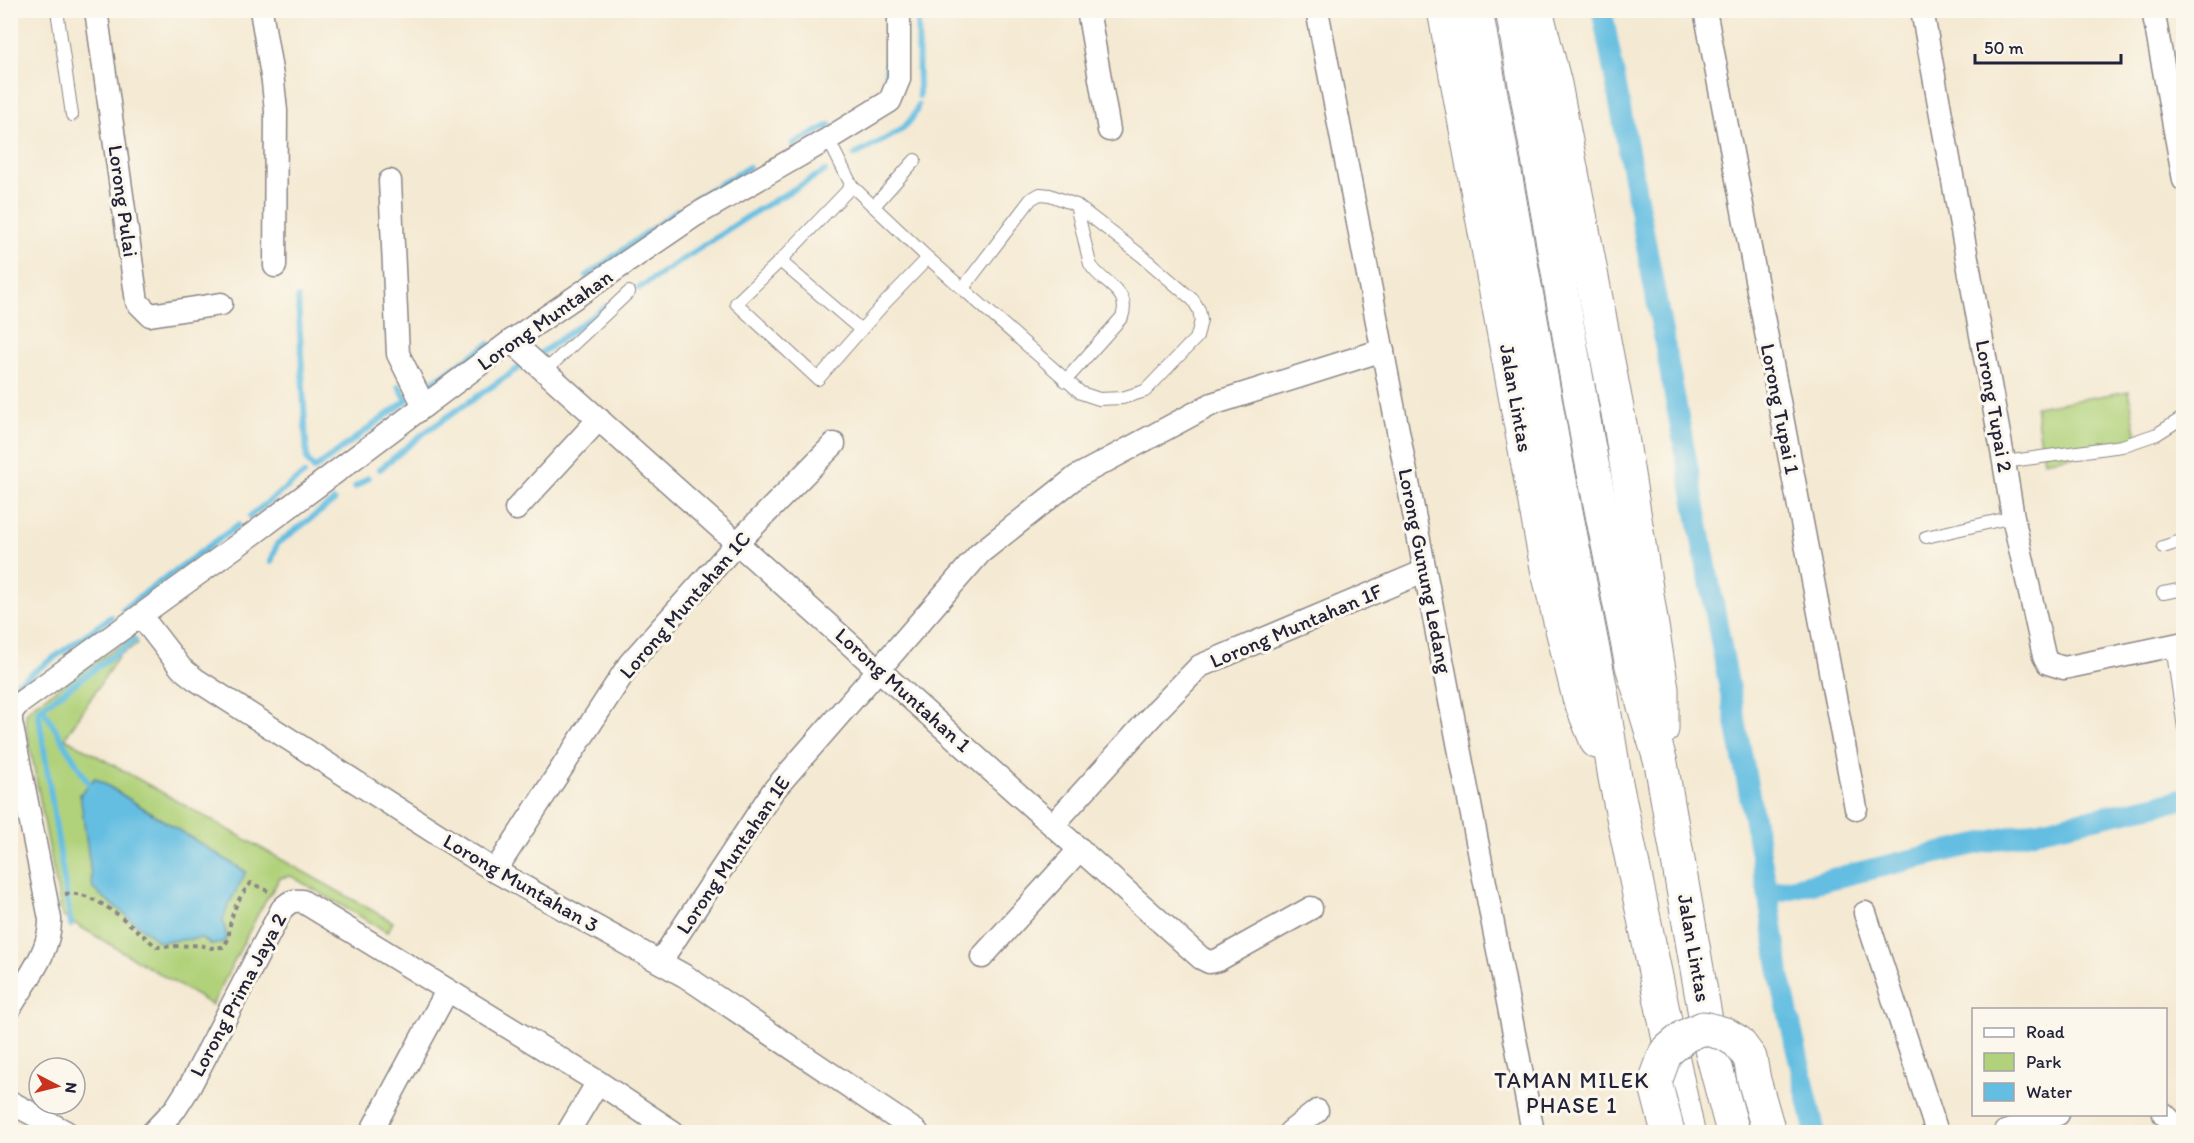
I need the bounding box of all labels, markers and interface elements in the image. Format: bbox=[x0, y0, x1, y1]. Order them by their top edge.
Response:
scale bar bbox=[1975, 27, 2120, 65]
text: 50 m bbox=[1984, 37, 2024, 59]
street label: Lorong Pulai bbox=[103, 143, 144, 259]
street label: Lorong Muntahan bbox=[472, 264, 617, 376]
street label: Lorong Tupai 2 bbox=[1971, 338, 2018, 474]
street label: Jalan Lintas bbox=[1495, 342, 1538, 454]
street label: Lorong Tupai 1 bbox=[1756, 342, 1805, 477]
street label: Lorong Gunung Ledang bbox=[1393, 466, 1458, 676]
street label: Lorong Muntahan 1C bbox=[614, 526, 755, 684]
street label: Lorong Muntahan 1F bbox=[1206, 578, 1386, 673]
street label: Lorong Muntahan 1 bbox=[830, 622, 976, 757]
street label: Lorong Muntahan 1E bbox=[670, 771, 795, 939]
street label: Lorong Muntahan 3 bbox=[439, 828, 603, 937]
street label: Jalan Lintas bbox=[1673, 892, 1716, 1004]
street label: Lorong Prima Jaya 2 bbox=[184, 909, 291, 1081]
legend bbox=[1972, 1008, 2167, 1116]
text: Road bbox=[2026, 1021, 2065, 1043]
text: Park bbox=[2026, 1051, 2061, 1073]
north arrow bbox=[27, 1056, 87, 1116]
district label: TAMAN MILEK PHASE 1 bbox=[1494, 1067, 1650, 1119]
text: N bbox=[61, 1081, 81, 1094]
text: Water bbox=[2026, 1081, 2072, 1103]

